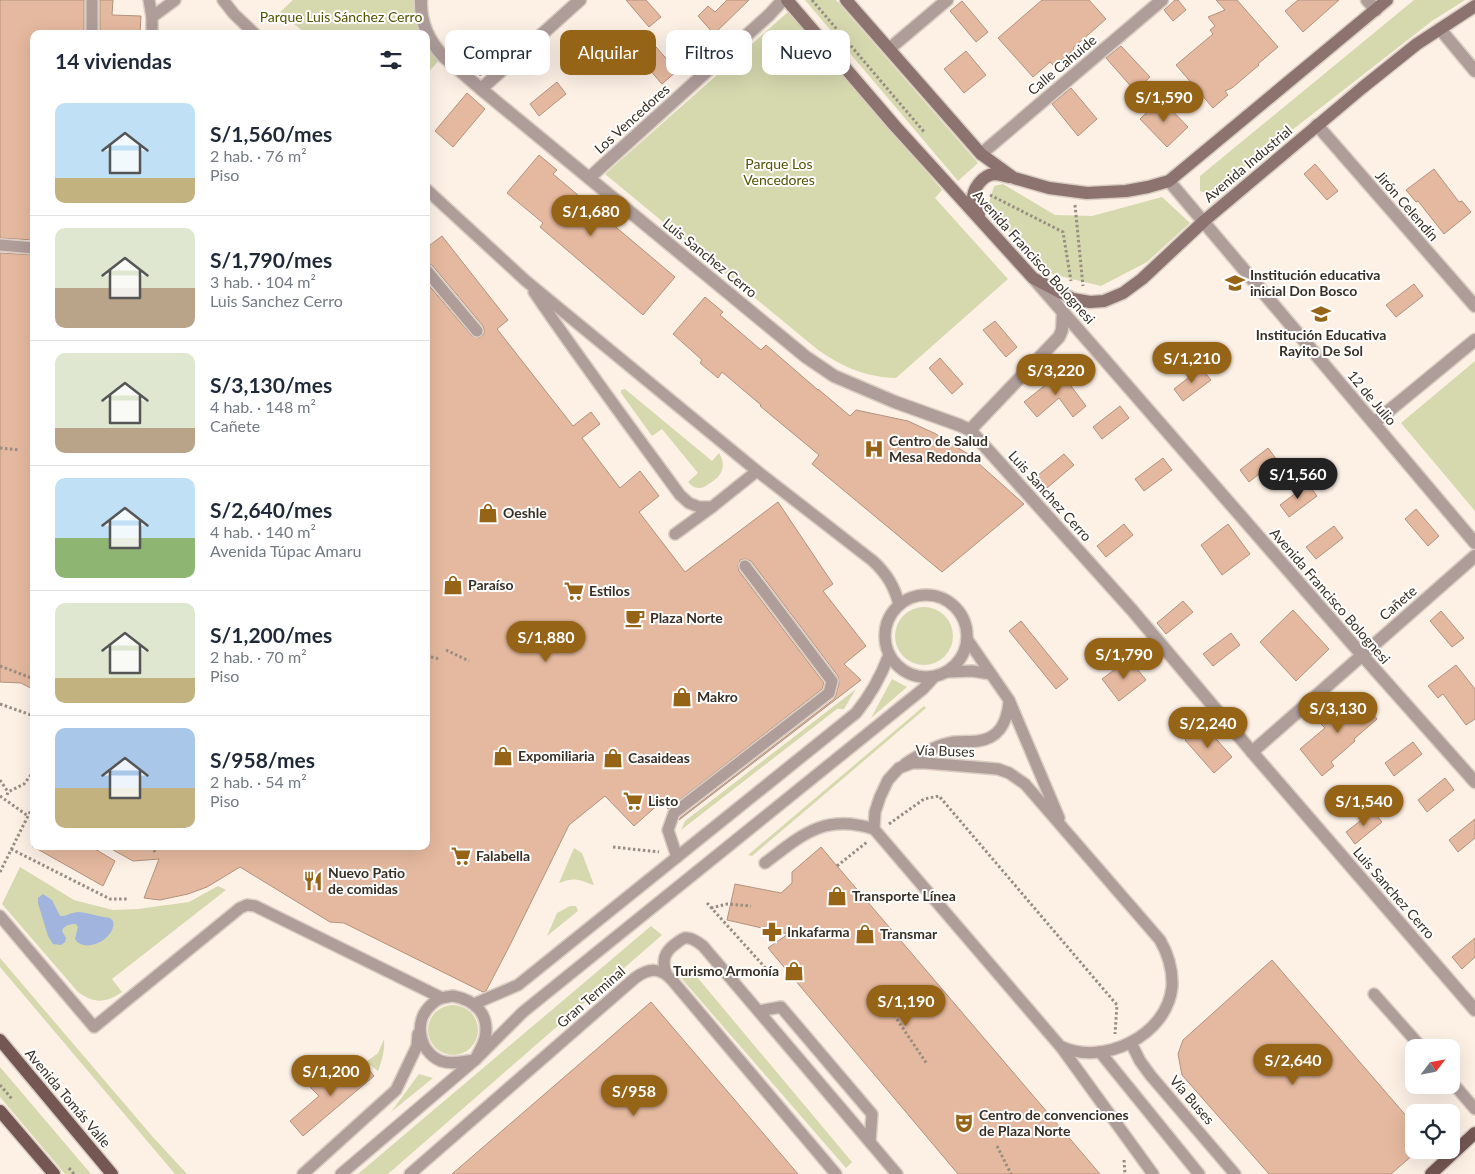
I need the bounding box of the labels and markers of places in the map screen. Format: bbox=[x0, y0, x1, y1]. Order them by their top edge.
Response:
pin: S/1,590 bbox=[1118, 80, 1210, 123]
pin: S/1,680 bbox=[545, 194, 637, 237]
place label: Institución educativa inicial Don Bosco bbox=[1250, 266, 1380, 299]
school or university icon: Institución educativa inicial Don Bosco bbox=[1224, 272, 1246, 294]
school or university icon: Institución Educativa Rayito De Sol bbox=[1310, 303, 1332, 325]
place label: Institución Educativa Rayito De Sol bbox=[1256, 326, 1386, 359]
pin: S/1,210 bbox=[1146, 342, 1238, 384]
pin: S/3,220 bbox=[1010, 354, 1102, 396]
place label: Centro de Salud Mesa Redonda bbox=[889, 432, 988, 465]
hospital icon: Centro de Salud Mesa Redonda bbox=[863, 438, 885, 460]
pin: S/1,560 bbox=[1252, 458, 1344, 500]
shop icon: Oeshle bbox=[477, 502, 499, 524]
place label: Oeshle bbox=[503, 504, 547, 521]
shop icon: Paraíso bbox=[442, 574, 464, 596]
place label: Paraíso bbox=[468, 576, 514, 593]
supermarket icon: Estilos bbox=[563, 580, 585, 602]
place label: Estilos bbox=[589, 582, 630, 599]
cafe icon: Plaza Norte bbox=[624, 607, 646, 629]
place label: Plaza Norte bbox=[650, 609, 723, 626]
pin: S/1,880 bbox=[500, 620, 592, 663]
pin: S/1,790 bbox=[1078, 638, 1170, 680]
shop icon: Makro bbox=[671, 686, 693, 708]
place label: Makro bbox=[697, 688, 738, 705]
pin: S/3,130 bbox=[1292, 692, 1384, 734]
pin: S/2,240 bbox=[1162, 706, 1254, 749]
shop icon: Expomiliaria bbox=[492, 745, 514, 767]
place label: Expomiliaria bbox=[518, 747, 595, 764]
shop icon: Casaideas bbox=[602, 747, 624, 769]
place label: Casaideas bbox=[628, 749, 690, 766]
pin: S/1,540 bbox=[1318, 784, 1410, 827]
supermarket icon: Listo bbox=[622, 790, 644, 812]
place label: Listo bbox=[648, 792, 678, 809]
supermarket icon: Falabella bbox=[450, 845, 472, 867]
place label: Falabella bbox=[476, 847, 530, 864]
place label: Nuevo Patio de comidas bbox=[328, 864, 405, 897]
restaurant icon: Nuevo Patio de comidas bbox=[302, 870, 324, 892]
shop icon: Transporte Línea bbox=[826, 885, 848, 907]
place label: Transporte Línea bbox=[852, 887, 956, 904]
pharmacy icon: Inkafarma bbox=[761, 921, 783, 943]
place label: Inkafarma bbox=[787, 923, 850, 940]
shop icon: Transmar bbox=[854, 923, 876, 945]
place label: Transmar bbox=[880, 925, 938, 942]
shop icon: Turismo Armonía bbox=[783, 960, 805, 982]
place label: Turismo Armonía bbox=[673, 962, 779, 979]
pin: S/1,190 bbox=[860, 984, 952, 1027]
pin: S/2,640 bbox=[1247, 1044, 1339, 1086]
pin: S/1,200 bbox=[285, 1054, 377, 1097]
pin: S/958 bbox=[599, 1074, 669, 1117]
place label: Centro de convenciones de Plaza Norte bbox=[979, 1106, 1129, 1139]
theatre icon: Centro de convenciones de Plaza Norte bbox=[953, 1112, 975, 1134]

